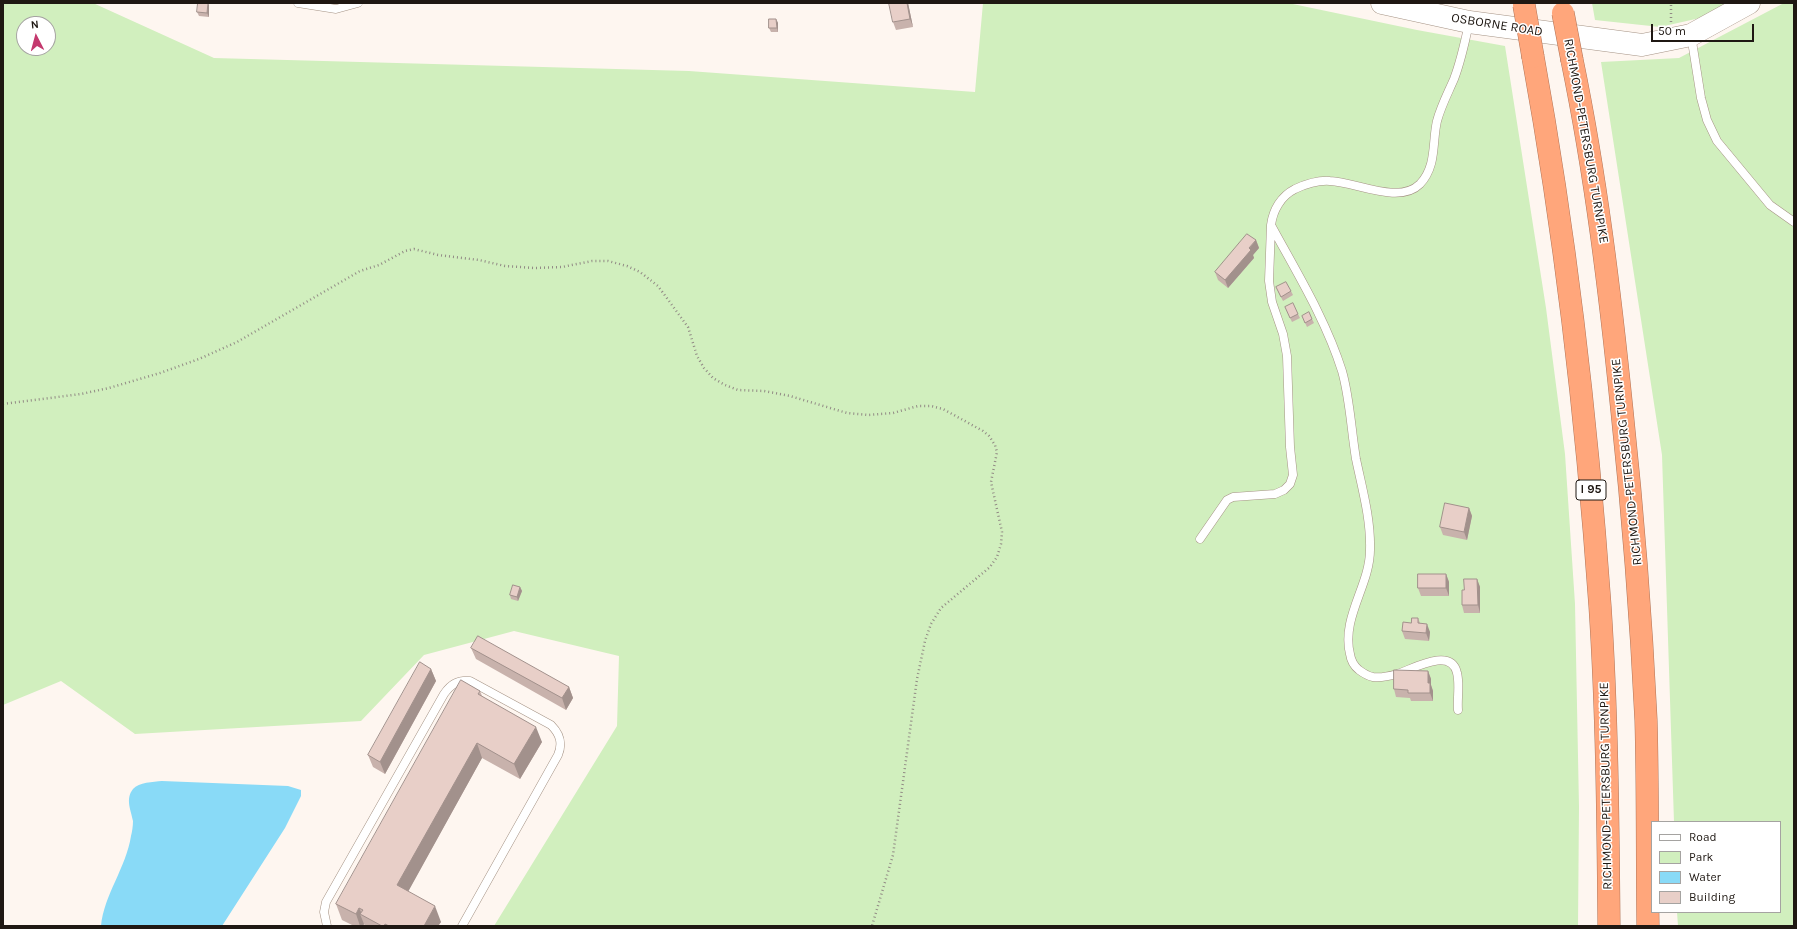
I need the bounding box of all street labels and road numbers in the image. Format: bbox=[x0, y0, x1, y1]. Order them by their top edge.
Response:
street label: OSBORNE ROAD bbox=[1450, 10, 1544, 40]
street label: RICHMOND-PETERSBURG TURNPIKE bbox=[1560, 37, 1612, 245]
street label: RICHMOND-PETERSBURG TURNPIKE bbox=[1608, 358, 1646, 566]
road number: I 95 bbox=[1576, 480, 1606, 500]
street label: RICHMOND-PETERSBURG TURNPIKE bbox=[1596, 682, 1616, 890]

